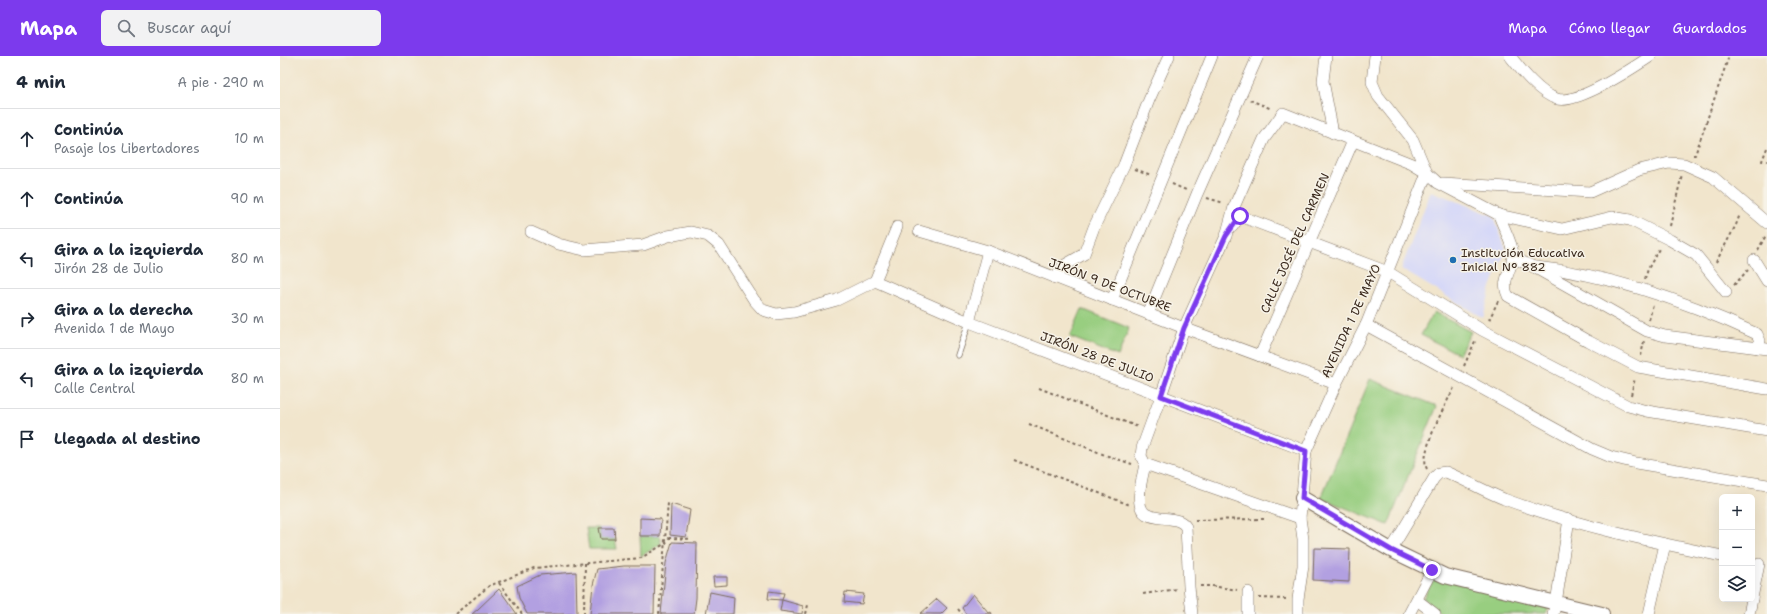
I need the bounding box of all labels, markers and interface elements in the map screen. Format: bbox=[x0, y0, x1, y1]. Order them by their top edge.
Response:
search box bbox=[101, 10, 381, 46]
text: Mapa bbox=[20, 16, 77, 41]
icon: search bbox=[115, 17, 137, 39]
text: Buscar aquí bbox=[147, 18, 231, 38]
text: Mapa bbox=[1508, 19, 1547, 37]
text: Cómo llegar bbox=[1569, 19, 1650, 37]
text: Guardados bbox=[1672, 19, 1747, 37]
text: 4 min bbox=[16, 71, 66, 93]
text: A pie · 290 m bbox=[178, 74, 264, 91]
text: Continúa bbox=[54, 120, 123, 140]
icon: ahead bbox=[16, 128, 38, 150]
text: 10 m bbox=[234, 130, 264, 147]
text: Pasaje los Libertadores bbox=[54, 140, 200, 157]
street label: CALLE JOSÉ DEL CARMEN bbox=[1257, 170, 1333, 316]
icon: ahead bbox=[16, 188, 38, 210]
text: Continúa bbox=[54, 189, 123, 209]
text: 90 m bbox=[230, 190, 264, 207]
route start bbox=[1231, 207, 1249, 225]
text: Gira a la izquierda bbox=[54, 240, 203, 260]
place label: Institución Educativa Inicial Nº 882 bbox=[1461, 245, 1585, 275]
icon: left bbox=[16, 248, 38, 270]
text: 80 m bbox=[230, 250, 264, 267]
street label: JIRÓN 9 DE OCTUBRE bbox=[1046, 254, 1174, 316]
marker: Institución Educativa Inicial Nº 882 bbox=[1448, 255, 1458, 265]
text: Jirón 28 de Julio bbox=[54, 260, 164, 277]
street label: AVENIDA 1 DE MAYO bbox=[1318, 262, 1384, 380]
text: Gira a la derecha bbox=[54, 300, 193, 320]
icon: right bbox=[16, 308, 38, 330]
text: 30 m bbox=[230, 310, 264, 327]
text: Avenida 1 de Mayo bbox=[54, 320, 175, 337]
street label: JIRÓN 28 DE JULIO bbox=[1038, 328, 1156, 386]
text: Gira a la izquierda bbox=[54, 360, 203, 380]
icon: left bbox=[16, 368, 38, 390]
text: 80 m bbox=[230, 370, 264, 387]
text: Calle Central bbox=[54, 380, 135, 397]
icon: arrive bbox=[16, 428, 38, 450]
text: Llegada al destino bbox=[54, 429, 201, 449]
map controls bbox=[1719, 494, 1755, 602]
button: + bbox=[1719, 494, 1755, 530]
button: − bbox=[1719, 530, 1755, 566]
route end bbox=[1423, 561, 1441, 579]
button: layers bbox=[1719, 566, 1755, 602]

